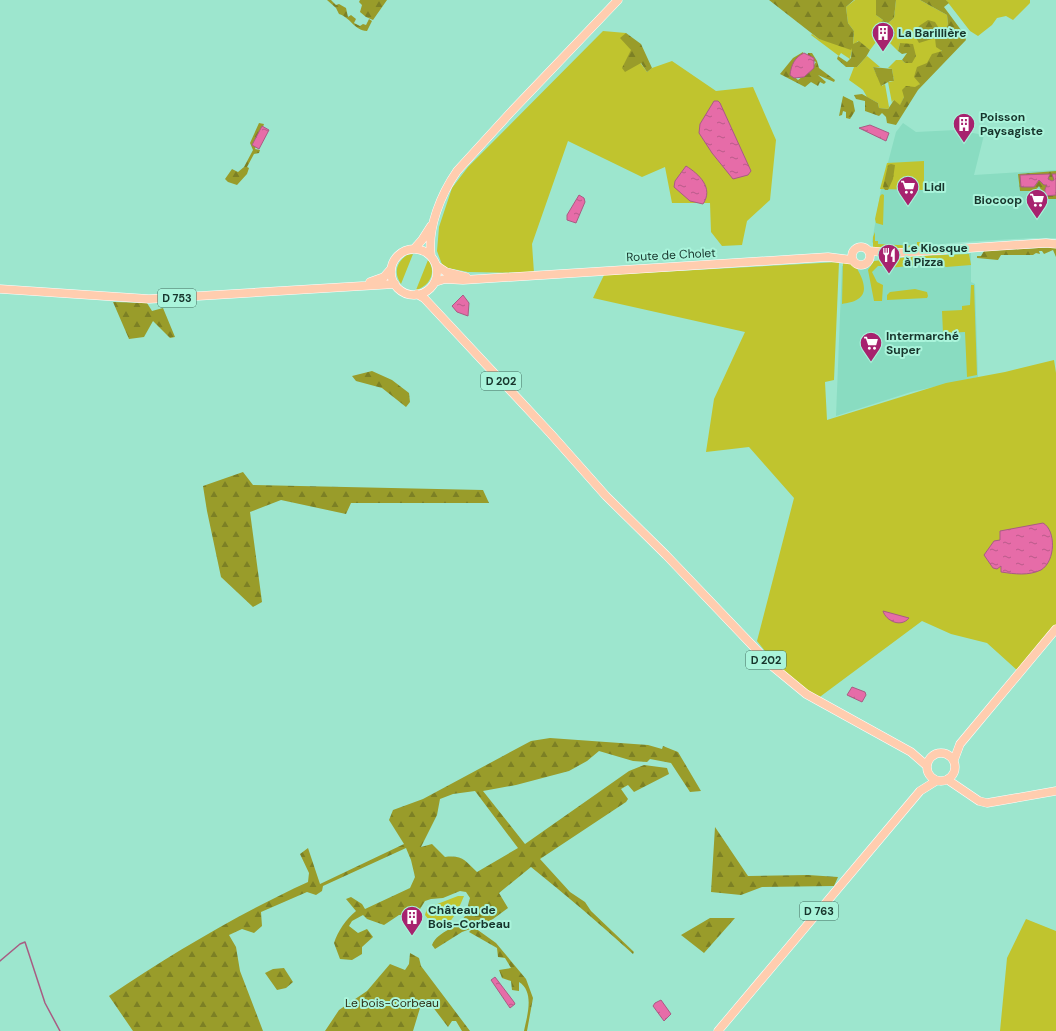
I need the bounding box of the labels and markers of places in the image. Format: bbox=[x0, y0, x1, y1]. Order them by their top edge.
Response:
building icon: La Barillière bbox=[870, 20, 896, 53]
place label: La Barillière bbox=[898, 25, 966, 41]
place label: Poisson Paysagiste bbox=[980, 109, 1043, 139]
building icon: Poisson Paysagiste bbox=[951, 111, 977, 144]
supermarket icon: Lidl bbox=[895, 174, 921, 207]
place label: Lidl bbox=[924, 179, 945, 195]
supermarket icon: Biocoop bbox=[1024, 187, 1050, 220]
place label: Biocoop bbox=[974, 192, 1022, 208]
place label: Le Kiosque à Pizza bbox=[904, 240, 968, 270]
restaurant icon: Le Kiosque à Pizza bbox=[876, 242, 902, 275]
place label: Intermarché Super bbox=[886, 328, 959, 358]
supermarket icon: Intermarché Super bbox=[858, 330, 884, 363]
place label: Château de Bois-Corbeau bbox=[428, 902, 510, 932]
building icon: Château de Bois-Corbeau bbox=[399, 904, 425, 937]

